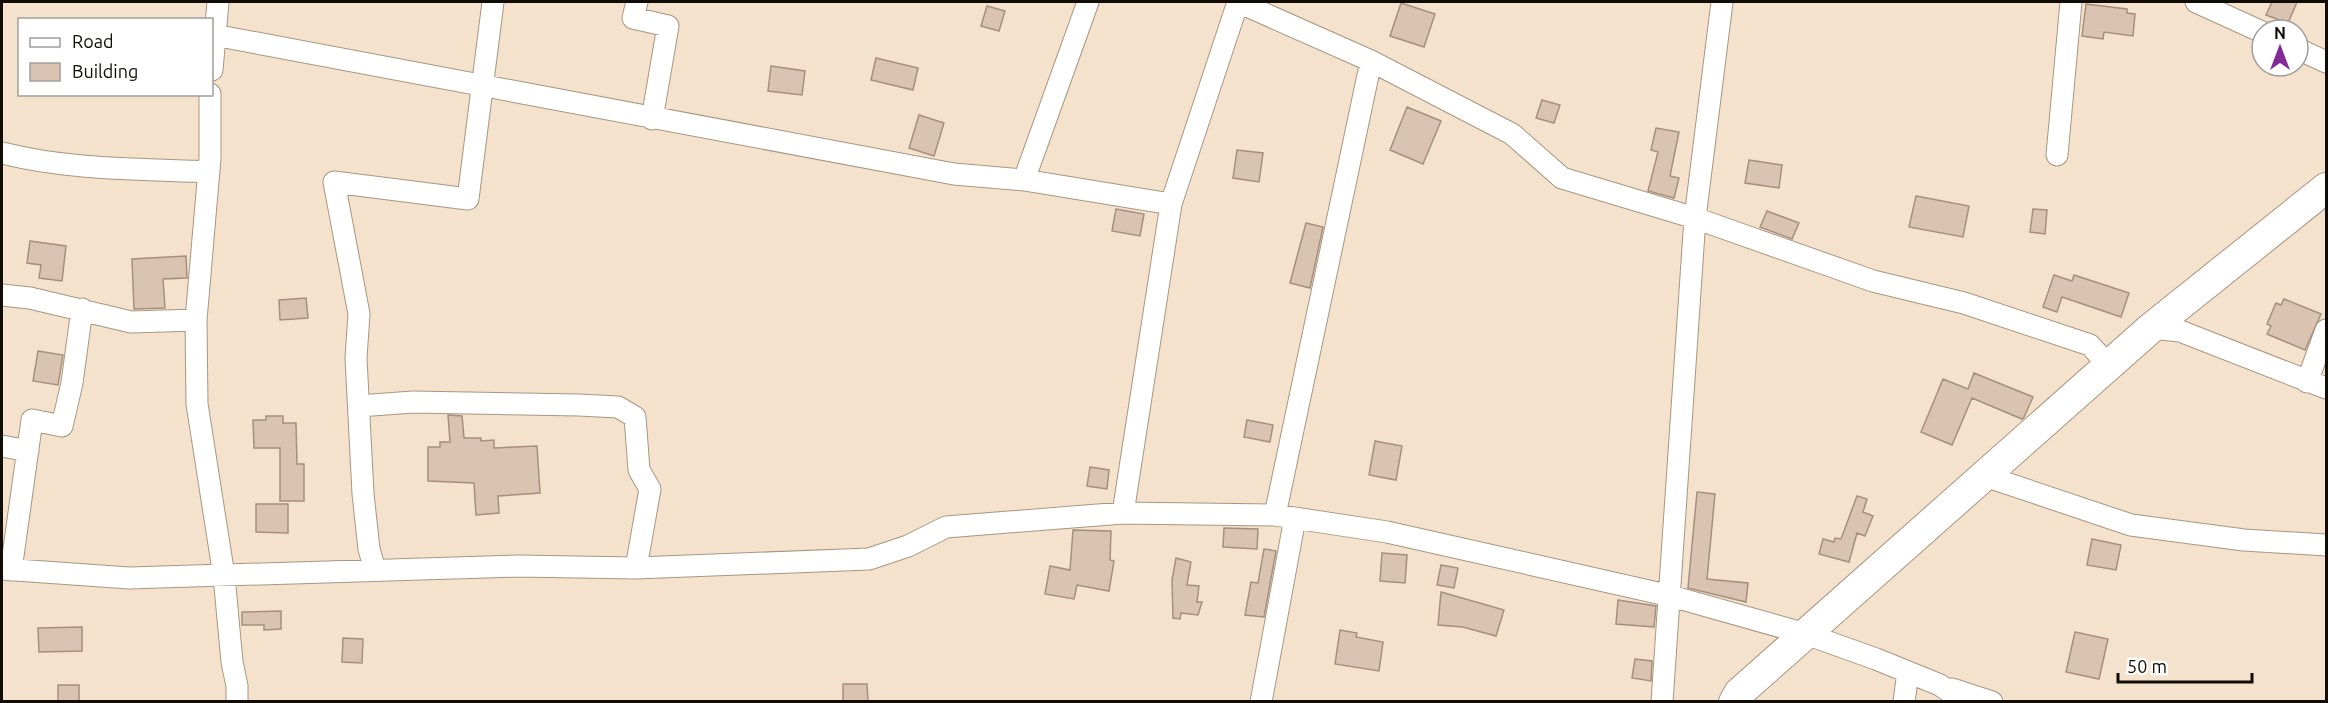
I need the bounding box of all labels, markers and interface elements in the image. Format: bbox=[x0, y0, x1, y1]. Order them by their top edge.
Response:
legend bbox=[18, 18, 213, 96]
north arrow bbox=[2250, 18, 2310, 78]
text: N bbox=[2274, 24, 2286, 42]
text: Road bbox=[72, 31, 114, 51]
text: Building bbox=[72, 61, 138, 81]
scale bar bbox=[2118, 646, 2252, 684]
text: 50 m bbox=[2127, 656, 2167, 676]

